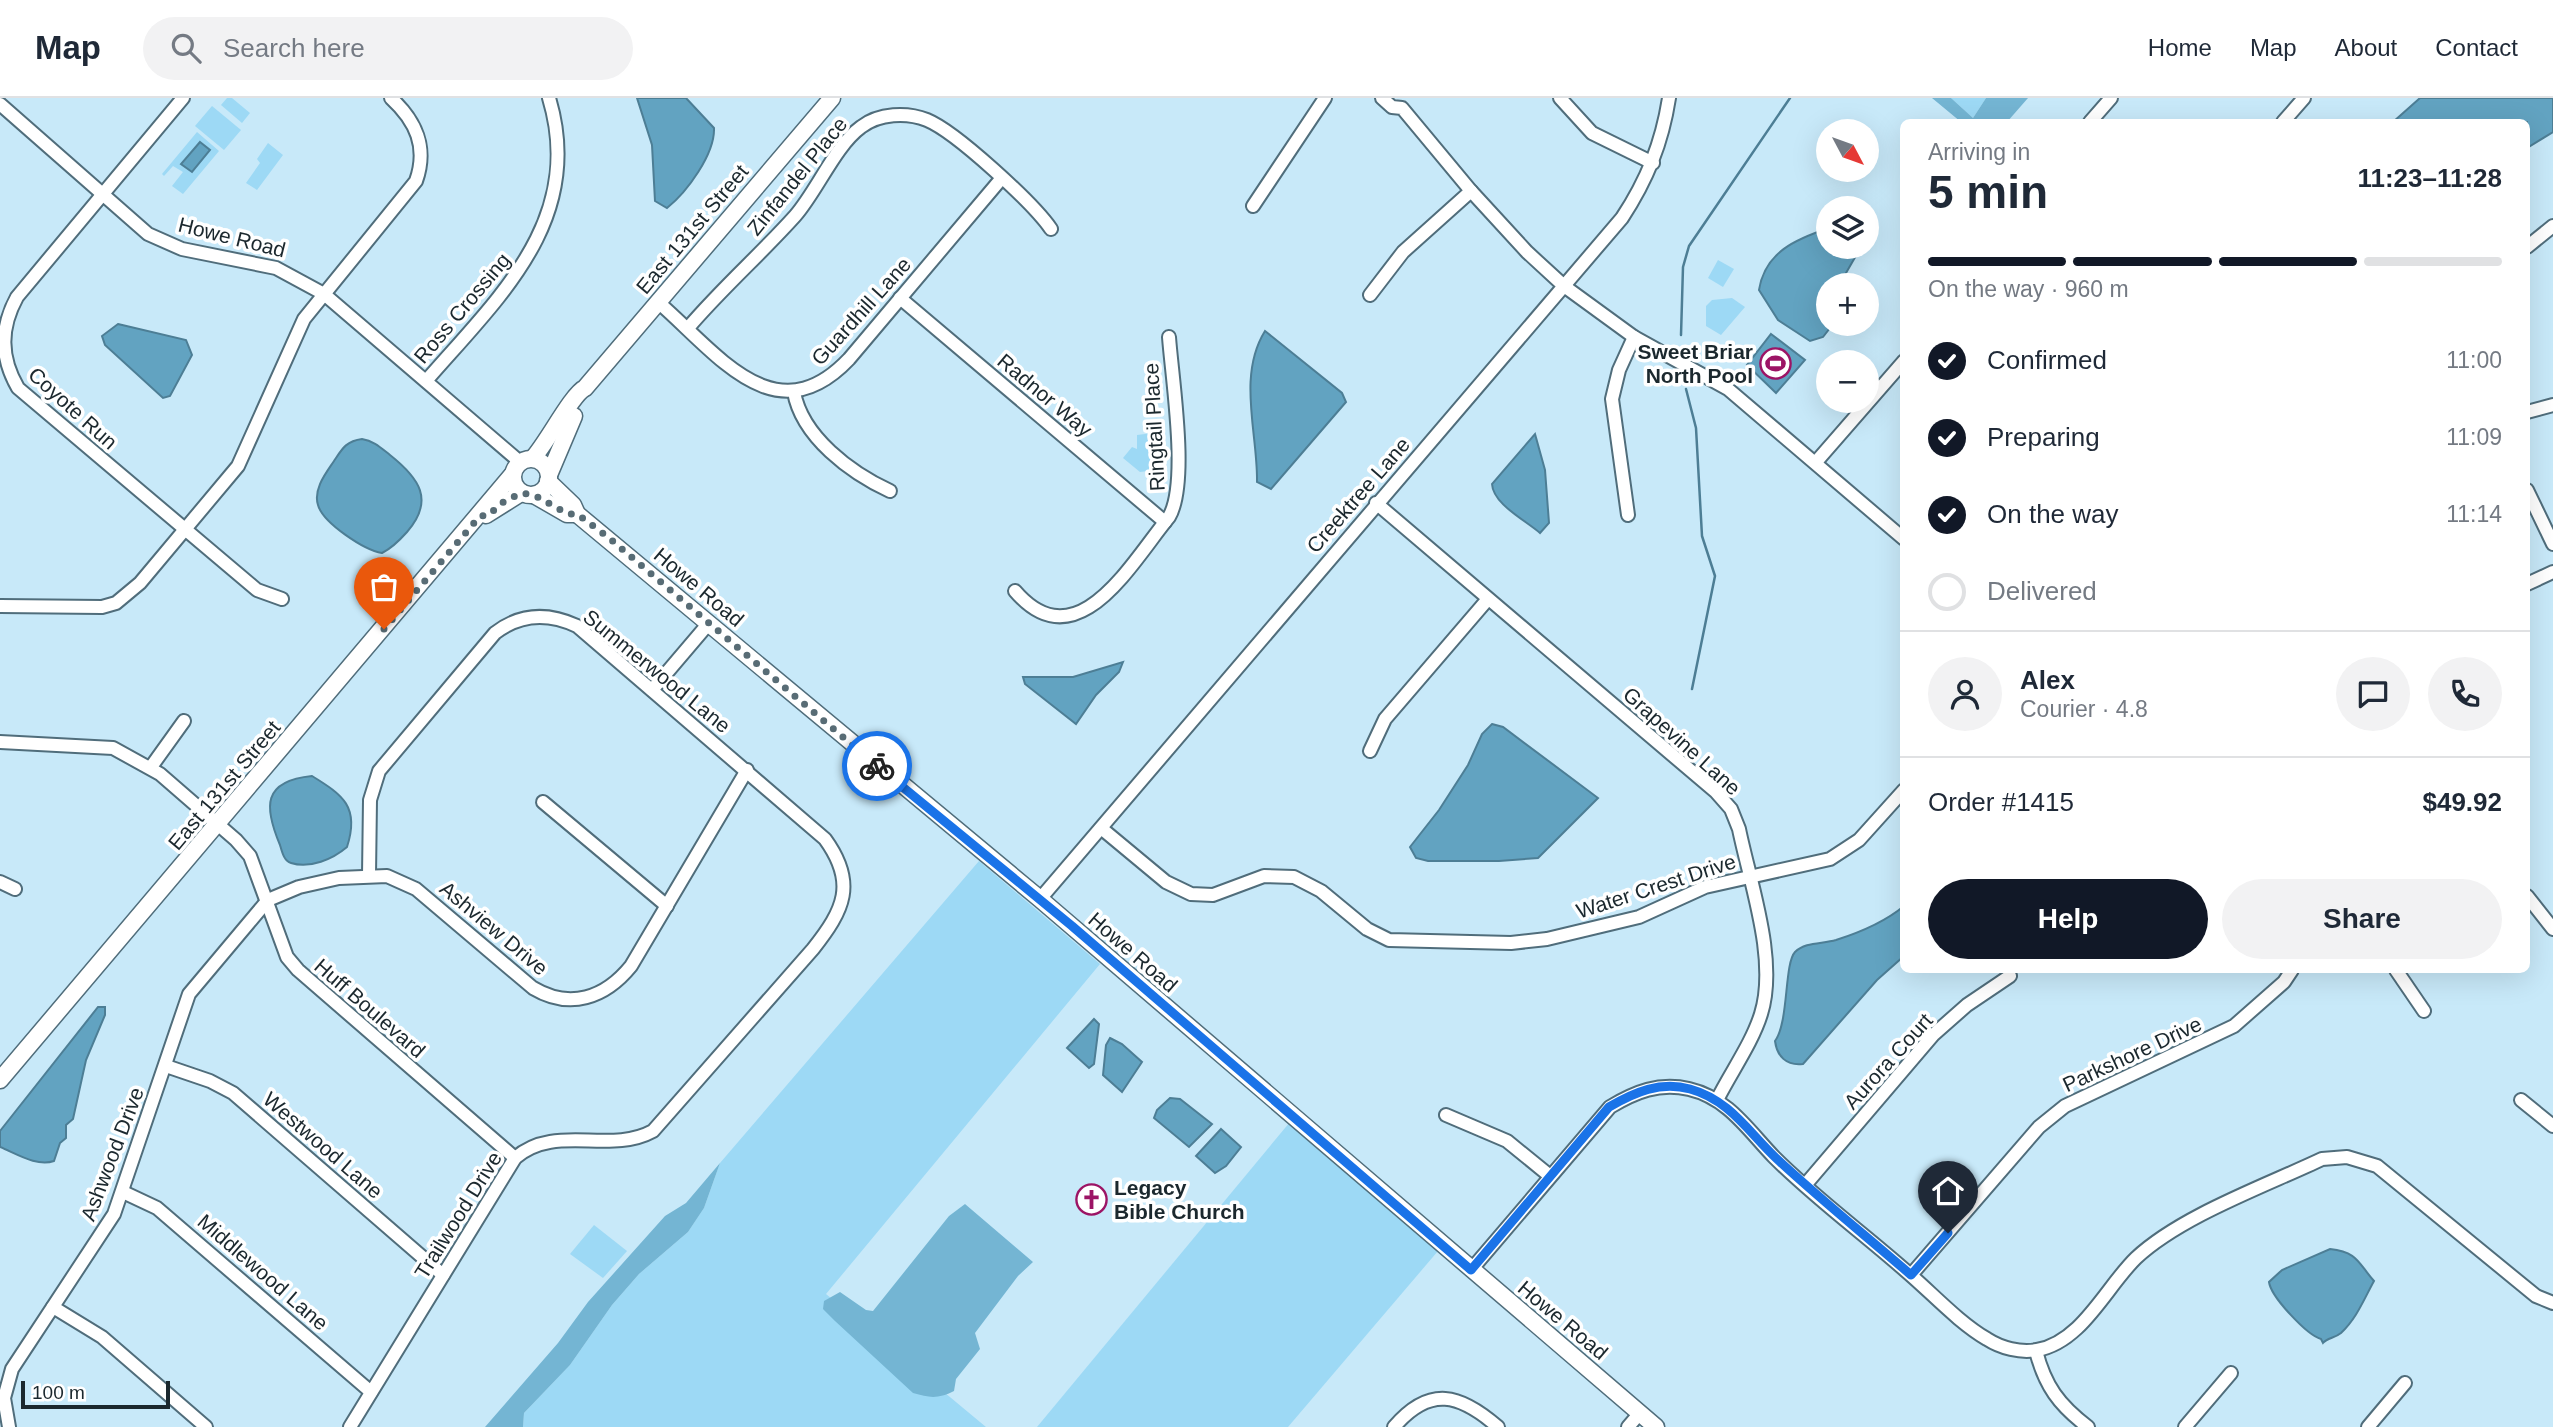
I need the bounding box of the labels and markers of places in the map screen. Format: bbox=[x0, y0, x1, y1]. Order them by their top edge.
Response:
place label: Sweet Briar North Pool bbox=[1637, 340, 1753, 387]
sports icon: Sweet Briar North Pool bbox=[1759, 346, 1793, 380]
pin bbox=[354, 557, 414, 629]
pin bbox=[1918, 1161, 1978, 1233]
place label: Legacy Bible Church bbox=[1114, 1176, 1245, 1223]
church icon: Legacy Bible Church bbox=[1074, 1182, 1108, 1216]

